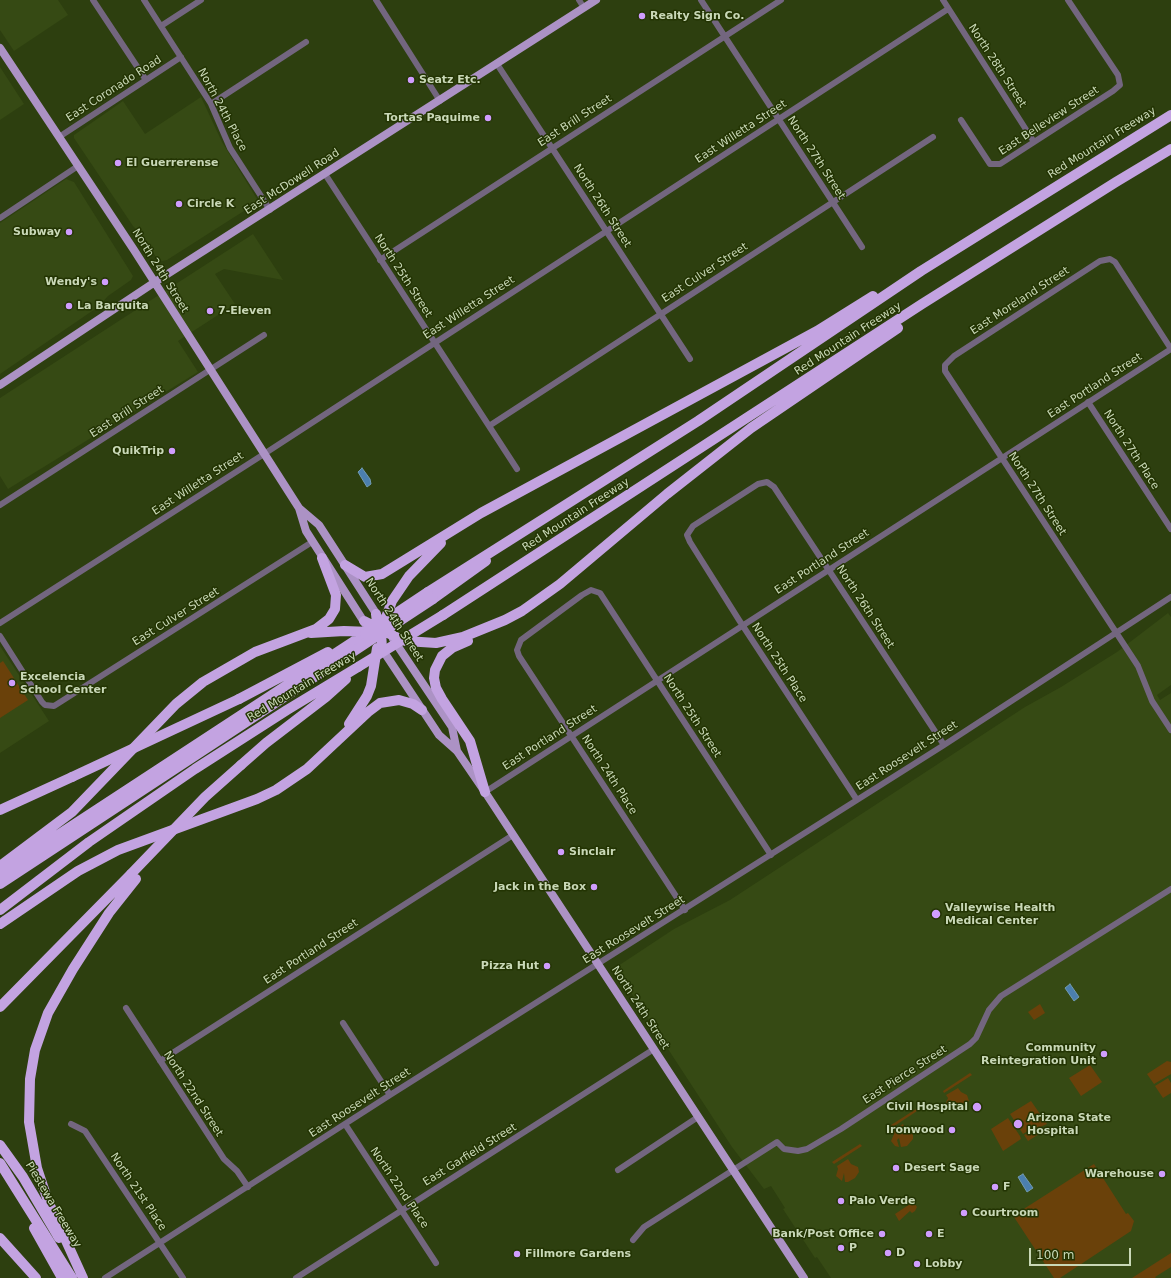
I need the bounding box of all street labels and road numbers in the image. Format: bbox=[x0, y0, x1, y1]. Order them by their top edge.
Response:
street label: North 28th Street bbox=[965, 22, 1029, 110]
street label: East Coronado Road bbox=[64, 53, 164, 125]
street label: North 24th Place bbox=[195, 66, 249, 154]
street label: East Belleview Street bbox=[996, 84, 1102, 158]
street label: East Brill Street bbox=[536, 92, 614, 150]
street label: East Willetta Street bbox=[693, 98, 789, 166]
street label: Red Mountain Freeway bbox=[1046, 104, 1158, 182]
street label: North 27th Street bbox=[784, 114, 848, 202]
street label: East McDowell Road bbox=[242, 146, 342, 218]
street label: North 26th Street bbox=[570, 162, 634, 250]
street label: North 24th Street bbox=[129, 227, 191, 315]
street label: North 25th Street bbox=[371, 232, 435, 320]
street label: East Culver Street bbox=[660, 240, 750, 306]
street label: East Moreland Street bbox=[968, 264, 1072, 338]
street label: East Willetta Street bbox=[421, 274, 517, 342]
street label: Red Mountain Freeway bbox=[792, 299, 904, 379]
street label: East Portland Street bbox=[1045, 351, 1145, 421]
street label: East Brill Street bbox=[88, 383, 166, 441]
street label: North 27th Place bbox=[1100, 408, 1162, 492]
street label: East Willetta Street bbox=[150, 450, 246, 518]
street label: North 27th Street bbox=[1005, 450, 1069, 538]
street label: Red Mountain Freeway bbox=[520, 475, 632, 555]
street label: East Portland Street bbox=[772, 527, 872, 597]
street label: North 26th Street bbox=[833, 563, 897, 651]
street label: North 24th Street bbox=[362, 576, 426, 664]
street label: East Culver Street bbox=[130, 585, 222, 649]
street label: North 25th Place bbox=[748, 621, 810, 705]
street label: Red Mountain Freeway bbox=[245, 649, 359, 725]
street label: North 25th Street bbox=[660, 672, 724, 760]
street label: East Portland Street bbox=[500, 703, 600, 773]
street label: East Roosevelt Street bbox=[854, 718, 960, 794]
street label: North 24th Place bbox=[578, 733, 640, 817]
street label: East Roosevelt Street bbox=[581, 893, 687, 967]
street label: East Portland Street bbox=[261, 917, 361, 987]
street label: North 24th Street bbox=[608, 964, 672, 1052]
street label: East Pierce Street bbox=[861, 1043, 949, 1107]
street label: North 22nd Street bbox=[160, 1049, 226, 1139]
street label: East Roosevelt Street bbox=[307, 1065, 413, 1141]
street label: East Garfield Street bbox=[421, 1121, 519, 1189]
street label: North 22nd Place bbox=[367, 1145, 431, 1231]
street label: North 21st Place bbox=[107, 1151, 169, 1233]
street label: Piestewa Freeway bbox=[22, 1160, 84, 1250]

